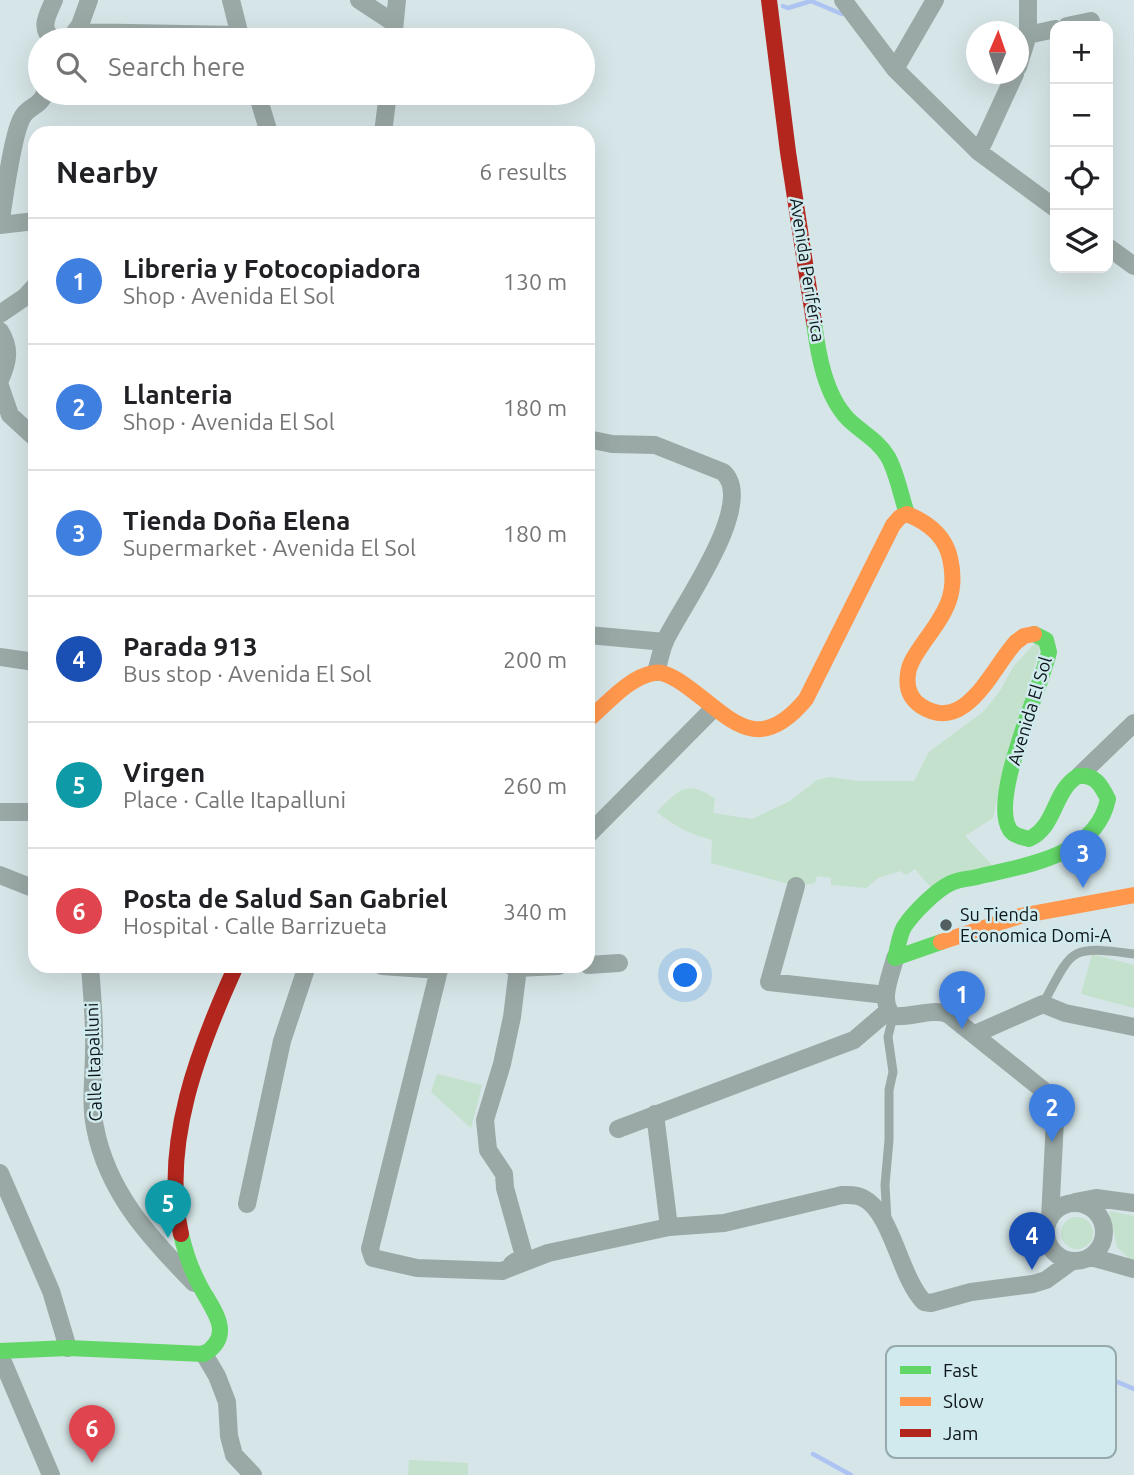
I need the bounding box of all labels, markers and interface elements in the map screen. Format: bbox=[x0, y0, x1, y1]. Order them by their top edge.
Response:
north arrow bbox=[966, 21, 1029, 84]
map controls bbox=[1050, 21, 1113, 273]
button: + bbox=[1050, 21, 1113, 84]
search box bbox=[28, 28, 595, 105]
icon: search bbox=[52, 48, 90, 86]
text: Search here bbox=[108, 52, 245, 81]
button: − bbox=[1050, 84, 1113, 147]
button: locate bbox=[1050, 147, 1113, 210]
text: Nearby bbox=[56, 155, 158, 189]
text: 6 results bbox=[479, 159, 567, 184]
street label: Avenida Periférica bbox=[787, 196, 829, 343]
button: layers bbox=[1050, 210, 1113, 273]
text: Libreria y Fotocopiadora bbox=[123, 254, 421, 283]
text: 1 bbox=[73, 269, 85, 294]
text: 130 m bbox=[503, 269, 567, 294]
text: Shop · Avenida El Sol bbox=[123, 283, 335, 308]
text: Llanteria bbox=[123, 380, 233, 409]
text: 2 bbox=[73, 395, 85, 420]
text: 180 m bbox=[503, 395, 567, 420]
text: Shop · Avenida El Sol bbox=[123, 409, 335, 434]
text: Tienda Doña Elena bbox=[123, 506, 350, 535]
text: 3 bbox=[73, 521, 85, 546]
text: 180 m bbox=[503, 521, 567, 546]
text: Supermarket · Avenida El Sol bbox=[123, 535, 416, 560]
text: Parada 913 bbox=[123, 632, 258, 661]
text: 4 bbox=[73, 647, 85, 672]
text: 200 m bbox=[503, 647, 567, 672]
street label: Avenida El Sol bbox=[1003, 654, 1055, 767]
text: Bus stop · Avenida El Sol bbox=[123, 661, 372, 686]
text: Virgen bbox=[123, 758, 205, 787]
text: 5 bbox=[73, 773, 85, 798]
text: 260 m bbox=[503, 773, 567, 798]
text: Place · Calle Itapalluni bbox=[123, 787, 346, 812]
pin: 3 bbox=[1060, 830, 1106, 888]
text: Posta de Salud San Gabriel bbox=[123, 884, 448, 913]
text: 6 bbox=[73, 899, 85, 924]
text: 340 m bbox=[503, 899, 567, 924]
place label: Su Tienda Economica Domi-A bbox=[960, 904, 1112, 945]
text: Hospital · Calle Barrizueta bbox=[123, 913, 387, 938]
marker: Su Tienda Economica Domi-A bbox=[938, 917, 954, 933]
your location bbox=[668, 958, 702, 992]
pin: 1 bbox=[939, 971, 985, 1029]
street label: Calle Itapalluni bbox=[81, 1002, 105, 1122]
pin: 2 bbox=[1029, 1084, 1075, 1142]
pin: 5 bbox=[145, 1180, 191, 1238]
pin: 4 bbox=[1009, 1212, 1055, 1270]
legend bbox=[886, 1346, 1116, 1458]
text: Fast bbox=[943, 1359, 978, 1381]
text: Slow bbox=[943, 1390, 984, 1412]
pin: 6 bbox=[69, 1405, 115, 1463]
text: Jam bbox=[943, 1422, 979, 1444]

